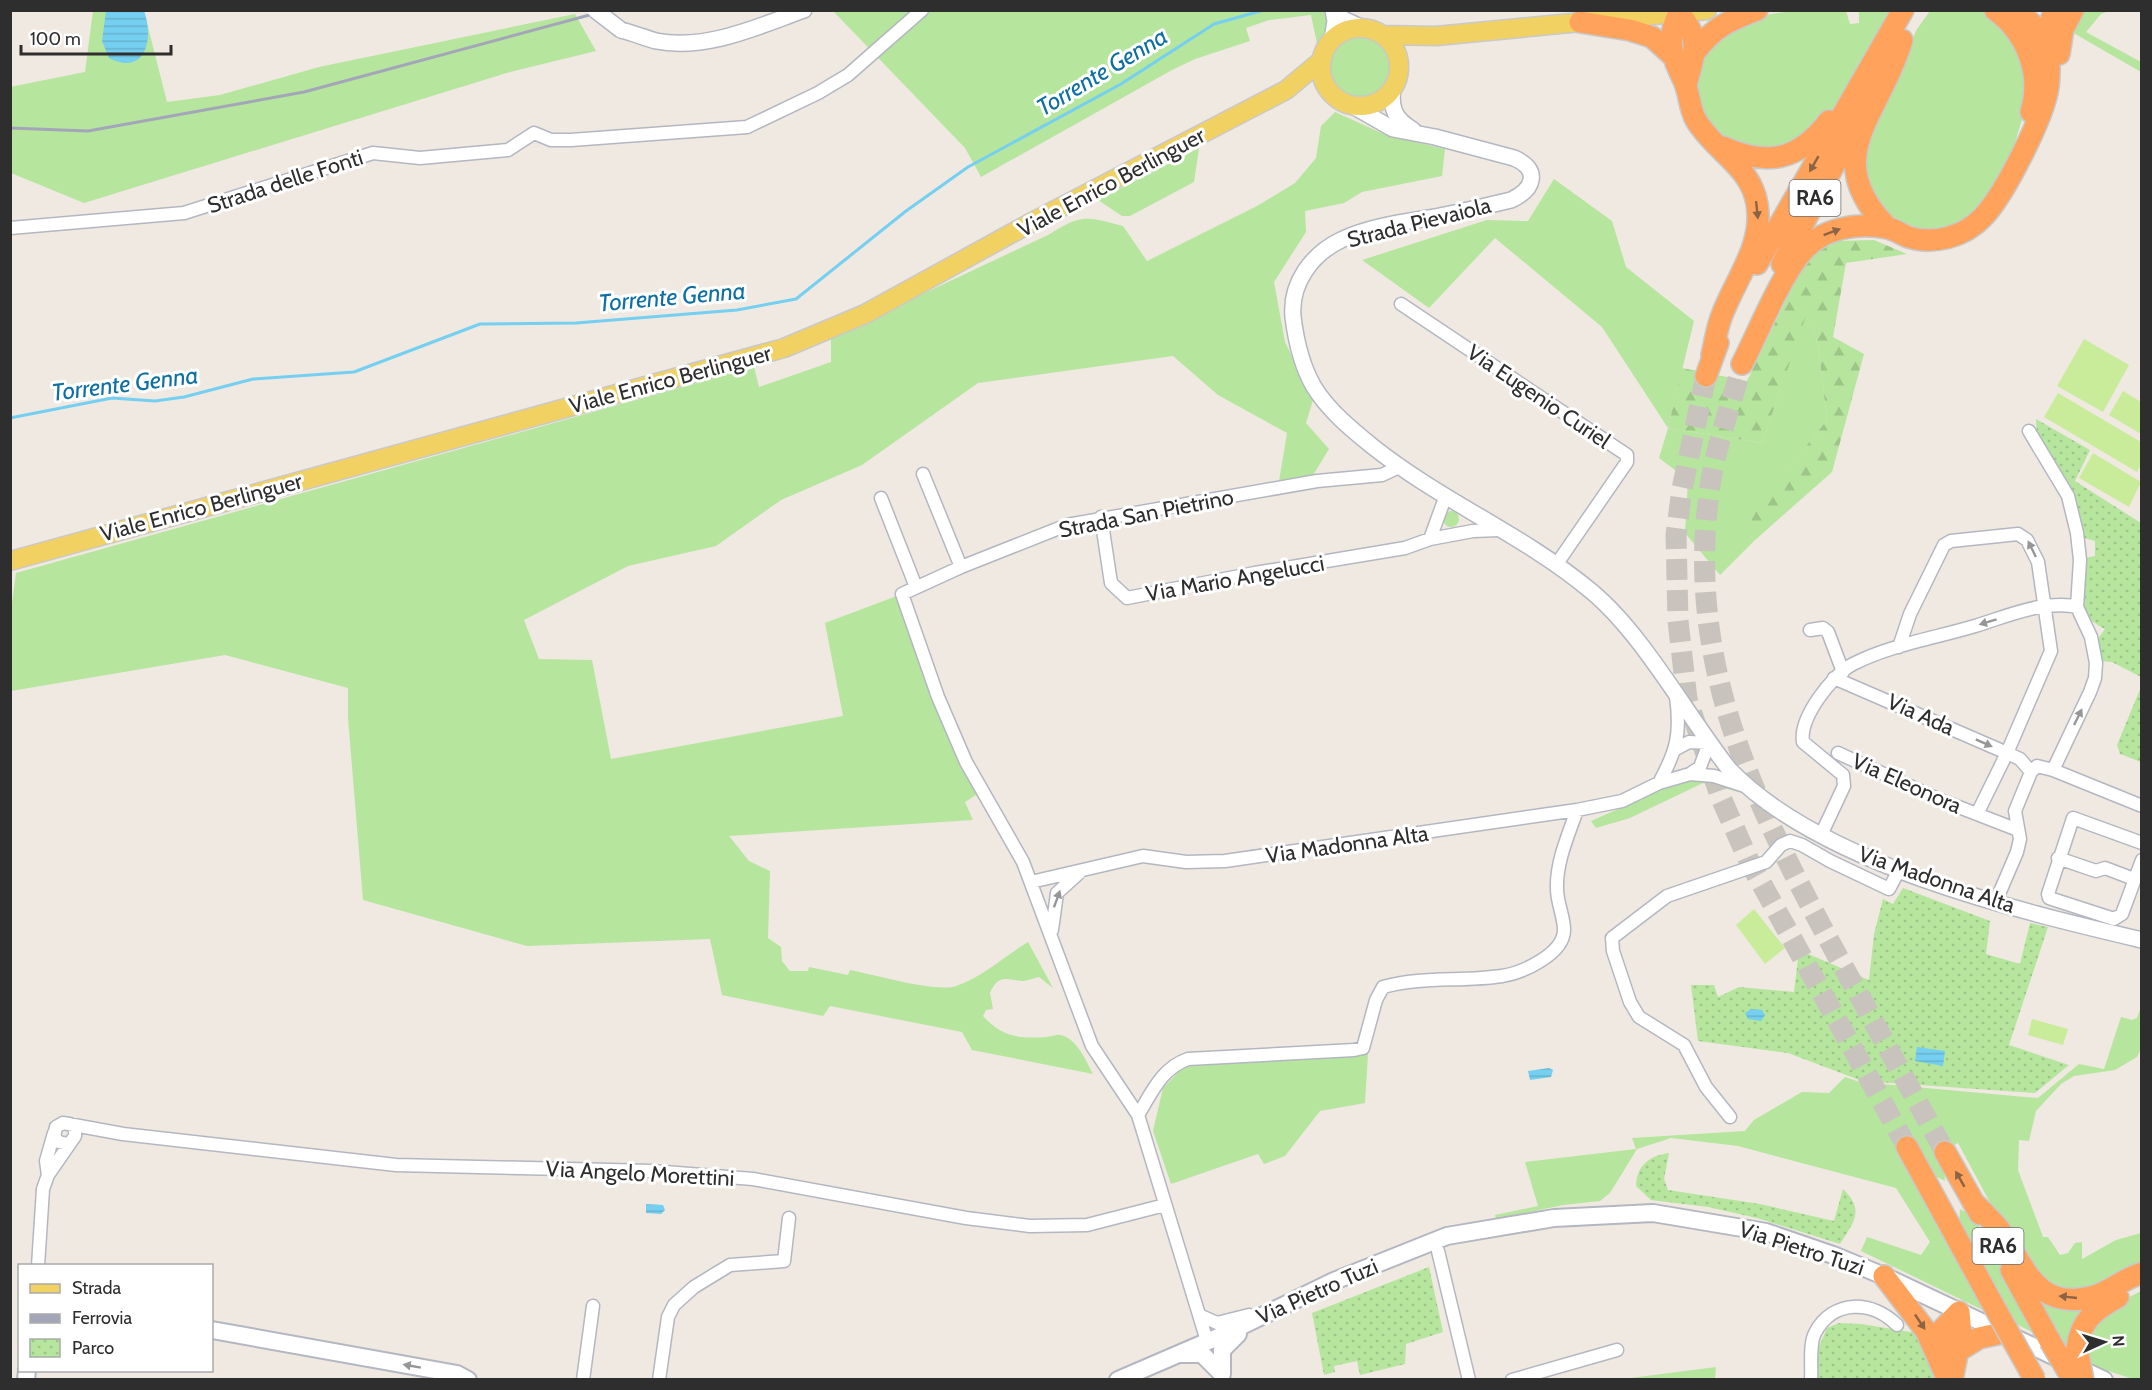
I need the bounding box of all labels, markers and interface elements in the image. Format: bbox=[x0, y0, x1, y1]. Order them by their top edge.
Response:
scale bar bbox=[21, 18, 171, 56]
water label: Torrente Genna bbox=[1031, 21, 1172, 122]
text: 100 m bbox=[30, 28, 81, 50]
street label: Viale Enrico Berlinguer bbox=[1013, 122, 1209, 243]
street label: Strada delle Fonti bbox=[204, 144, 366, 219]
one-way arrow bbox=[1809, 156, 1819, 173]
road number: RA6 bbox=[1790, 180, 1840, 216]
street label: Strada Pievaiola bbox=[1345, 191, 1494, 253]
one-way arrow bbox=[1752, 201, 1762, 220]
one-way arrow bbox=[1823, 227, 1841, 237]
water label: Torrente Genna bbox=[597, 276, 747, 317]
street label: Via Eugenio Curiel bbox=[1462, 339, 1616, 455]
street label: Viale Enrico Berlinguer bbox=[566, 340, 774, 419]
water label: Torrente Genna bbox=[50, 360, 200, 407]
street label: Viale Enrico Berlinguer bbox=[97, 468, 305, 547]
street label: Strada San Pietrino bbox=[1056, 483, 1236, 544]
one-way arrow bbox=[2027, 541, 2036, 558]
street label: Via Mario Angelucci bbox=[1144, 549, 1326, 607]
one-way arrow bbox=[1979, 618, 1997, 627]
street label: Via Ada bbox=[1883, 688, 1959, 741]
one-way arrow bbox=[2074, 708, 2083, 725]
one-way arrow bbox=[1976, 738, 1993, 747]
street label: Via Eleonora bbox=[1848, 747, 1966, 820]
street label: Via Madonna Alta bbox=[1264, 820, 1430, 869]
street label: Via Madonna Alta bbox=[1855, 840, 2019, 919]
one-way arrow bbox=[1052, 889, 1062, 907]
street label: Via Angelo Morettini bbox=[545, 1155, 735, 1192]
one-way arrow bbox=[1955, 1171, 1966, 1187]
street label: Via Pietro Tuzi bbox=[1736, 1215, 1868, 1281]
road number: RA6 bbox=[1972, 1228, 2024, 1264]
street label: Via Pietro Tuzi bbox=[1252, 1253, 1382, 1330]
legend bbox=[18, 1264, 213, 1372]
text: Strada bbox=[72, 1277, 122, 1299]
one-way arrow bbox=[2058, 1292, 2077, 1302]
text: Ferrovia bbox=[72, 1307, 132, 1329]
north arrow bbox=[2074, 1312, 2134, 1372]
one-way arrow bbox=[1914, 1314, 1925, 1330]
text: N bbox=[2109, 1335, 2128, 1347]
text: Parco bbox=[72, 1337, 114, 1359]
one-way arrow bbox=[402, 1361, 421, 1370]

